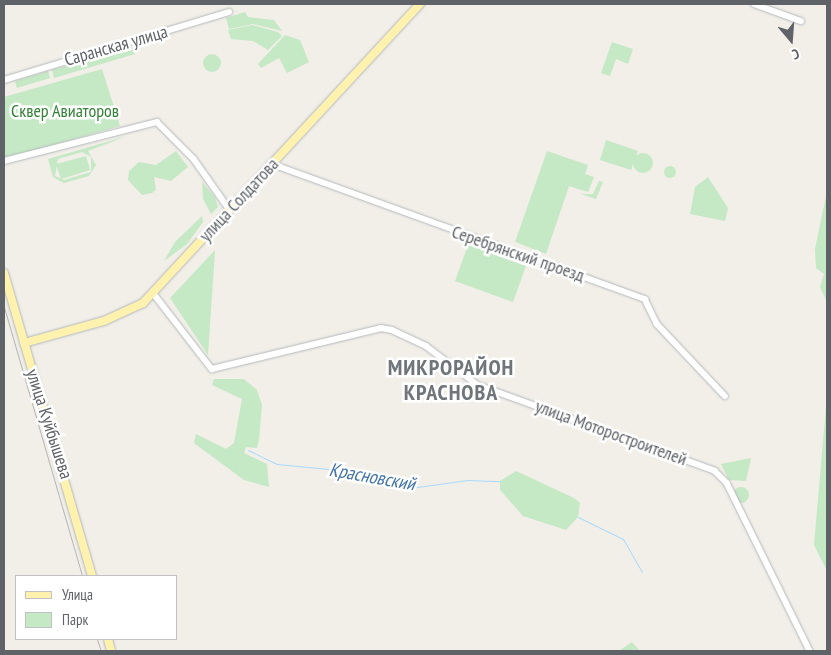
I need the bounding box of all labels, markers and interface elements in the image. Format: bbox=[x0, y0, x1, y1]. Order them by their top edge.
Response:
north arrow bbox=[766, 15, 816, 65]
street label: Саранская улица bbox=[62, 21, 170, 71]
text: С bbox=[790, 45, 801, 64]
park label: Сквер Авиаторов bbox=[11, 100, 119, 122]
street label: улица Солдатова bbox=[195, 154, 283, 246]
street label: Серебрянский проезд bbox=[449, 221, 587, 287]
district label: МИКРОРАЙОН КРАСНОВА bbox=[386, 354, 516, 406]
street label: улица Куйбышева bbox=[21, 366, 77, 482]
street label: улица Моторостроителей bbox=[532, 396, 690, 470]
water label: Красновский bbox=[327, 458, 417, 496]
legend bbox=[15, 575, 178, 640]
text: Улица bbox=[62, 585, 93, 604]
text: Парк bbox=[62, 610, 88, 629]

